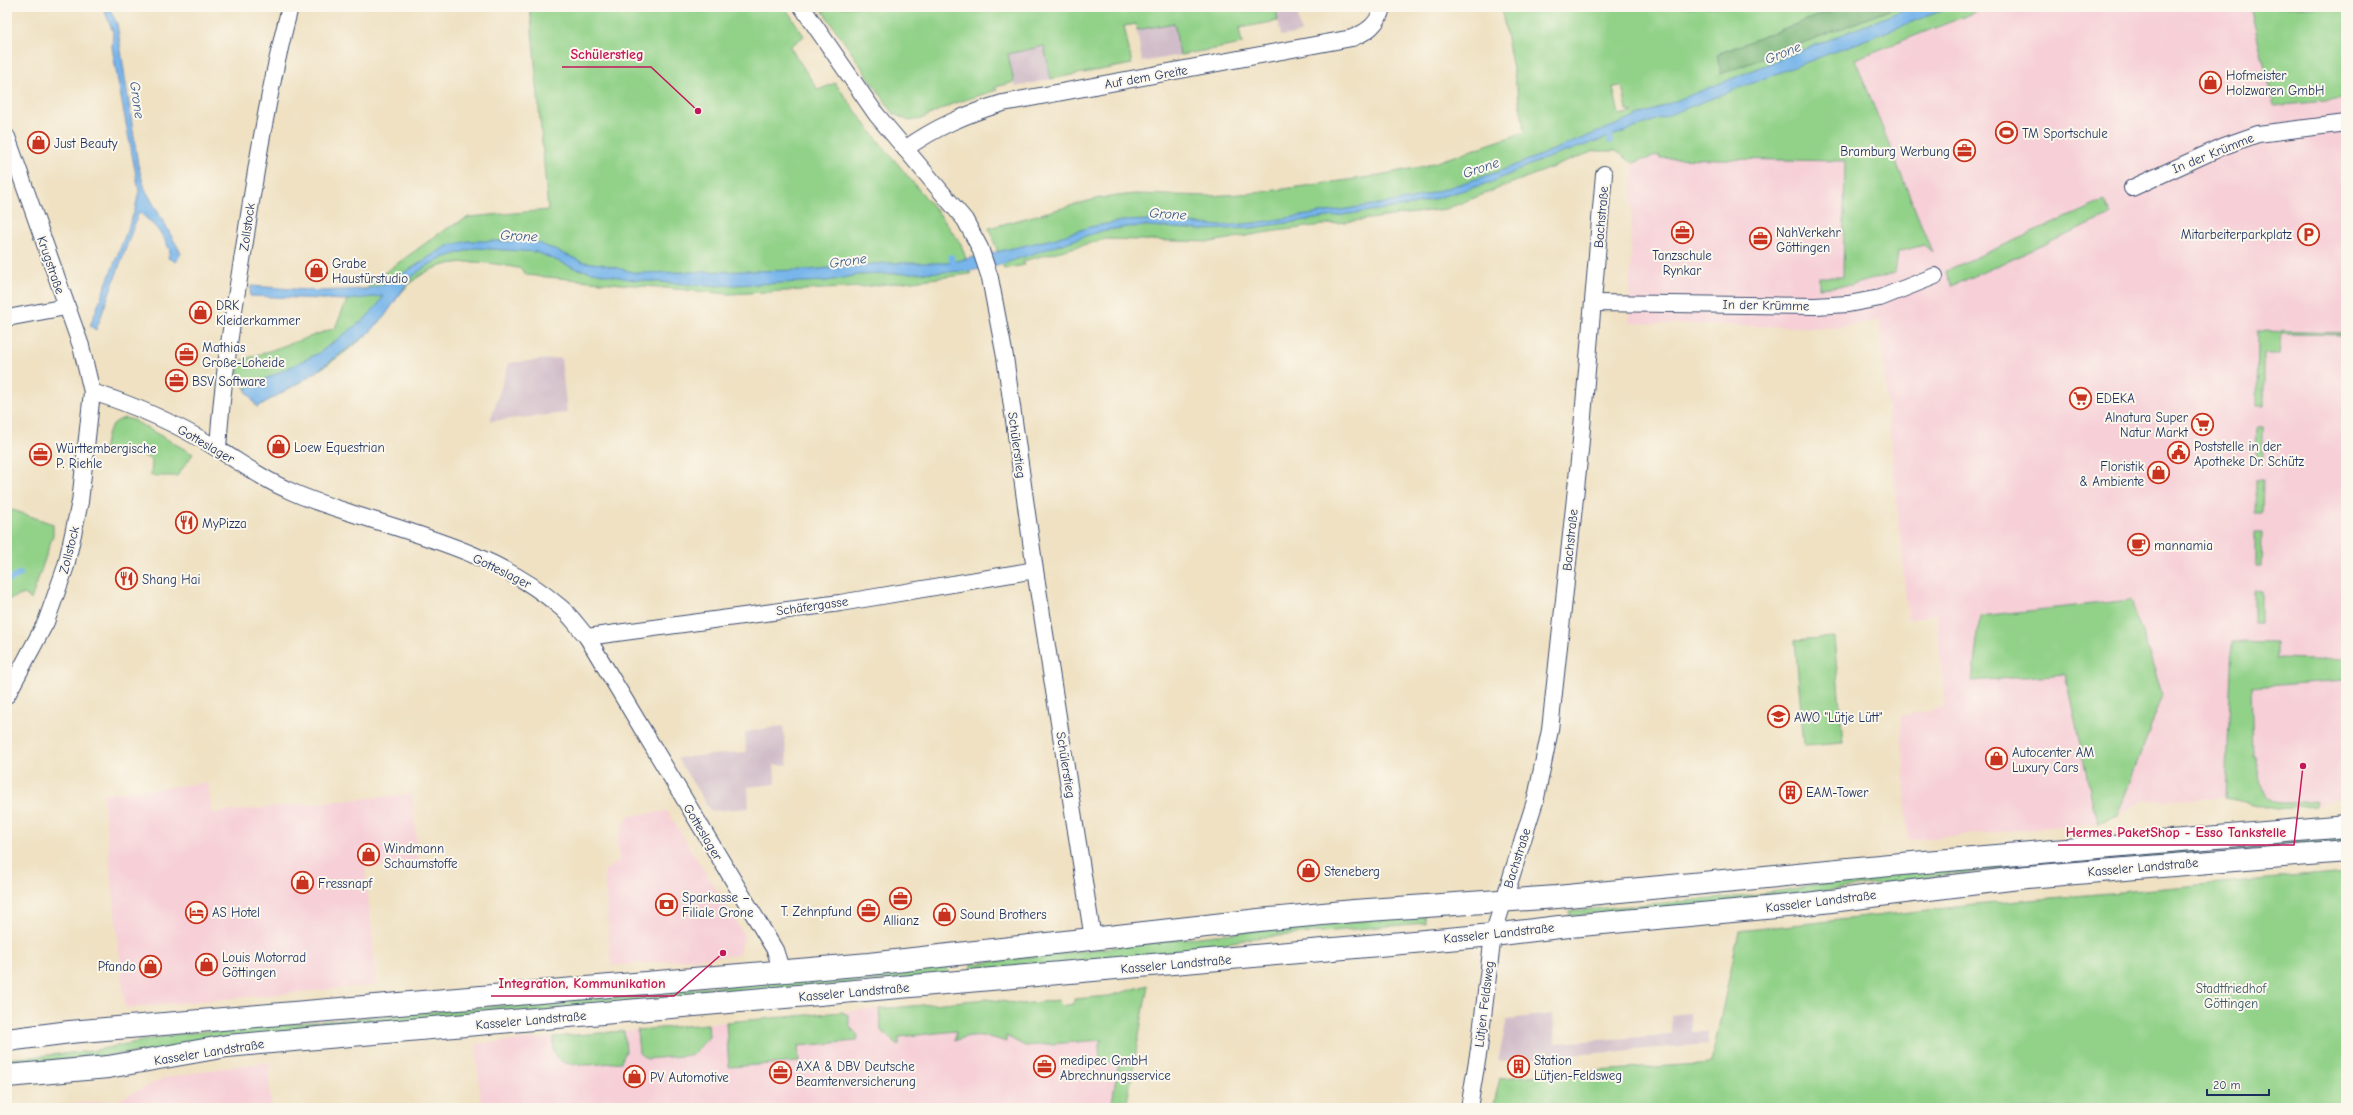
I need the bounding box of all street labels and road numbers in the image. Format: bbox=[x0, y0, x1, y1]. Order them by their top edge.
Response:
street label: Auf dem Greite bbox=[1103, 62, 1189, 92]
street label: In der Krümme bbox=[2170, 130, 2256, 176]
street label: Bachstraße bbox=[1591, 185, 1611, 249]
street label: Zollstock bbox=[236, 201, 258, 252]
street label: Krugstraße bbox=[34, 234, 68, 296]
street label: In der Krümme bbox=[1723, 297, 1810, 313]
street label: Schülerstieg bbox=[1005, 411, 1029, 479]
street label: Gotteslager bbox=[175, 422, 238, 467]
street label: Bachstraße bbox=[1559, 508, 1581, 572]
street label: Zollstock bbox=[56, 524, 82, 575]
street label: Gotteslager bbox=[470, 550, 534, 592]
street label: Schäfergasse bbox=[775, 593, 850, 618]
street label: Schülerstieg bbox=[1053, 731, 1079, 799]
street label: Gotteslager bbox=[680, 801, 726, 864]
street label: Bachstraße bbox=[1500, 826, 1534, 890]
street label: Kasseler Landstraße bbox=[2087, 855, 2200, 879]
street label: Kasseler Landstraße bbox=[1765, 887, 1878, 915]
street label: Kasseler Landstraße bbox=[1443, 920, 1556, 946]
street label: Kasseler Landstraße bbox=[1120, 952, 1233, 976]
street label: Lütjen Feldsweg bbox=[1471, 960, 1497, 1048]
street label: Kasseler Landstraße bbox=[798, 980, 911, 1004]
street label: Kasseler Landstraße bbox=[475, 1008, 588, 1032]
street label: Kasseler Landstraße bbox=[153, 1036, 266, 1068]

